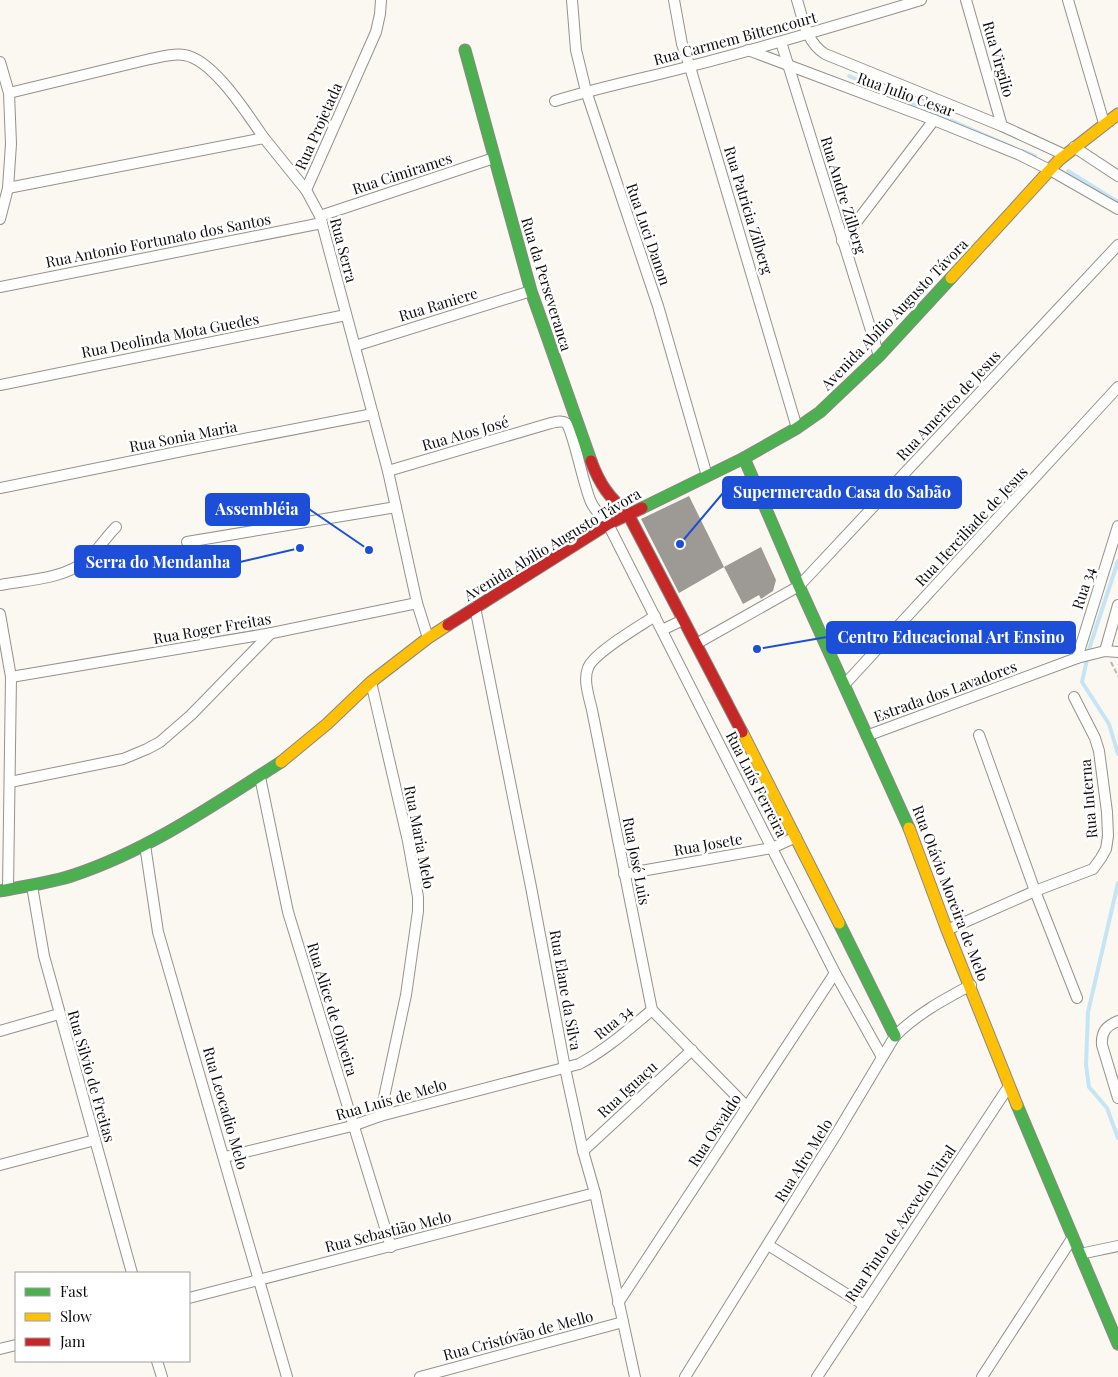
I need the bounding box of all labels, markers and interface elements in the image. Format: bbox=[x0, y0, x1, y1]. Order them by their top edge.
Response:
street label: Rua Carmem Bittencourt bbox=[651, 6, 820, 69]
street label: Rua Virgilio bbox=[979, 19, 1019, 99]
street label: Rua Julio Cesar bbox=[855, 67, 958, 121]
street label: Rua Projetada bbox=[290, 79, 346, 173]
street label: Rua Andre Zilberg bbox=[817, 134, 871, 256]
street label: Rua Patricia Zilberg bbox=[720, 144, 778, 277]
street label: Rua Cimirames bbox=[350, 147, 454, 199]
street label: Rua Luci Danon bbox=[622, 180, 676, 288]
street label: Rua Antonio Fortunato dos Santos bbox=[44, 208, 272, 272]
street label: Rua da Perseveranca bbox=[517, 215, 577, 354]
street label: Rua Serra bbox=[326, 216, 362, 285]
street label: Avenida Abílio Augusto Távora bbox=[816, 234, 972, 395]
street label: Rua Raniere bbox=[396, 283, 480, 325]
street label: Rua Deolinda Mota Guedes bbox=[79, 308, 261, 362]
street label: Rua Americo de Jesus bbox=[892, 346, 1004, 464]
street label: Rua Atos José bbox=[419, 411, 511, 455]
street label: Rua Sonia Maria bbox=[128, 416, 239, 456]
street label: Rua Herciliade de Jesus bbox=[910, 462, 1032, 590]
callout: Supermercado Casa do Sabão bbox=[723, 477, 961, 508]
text: Supermercado Casa do Sabão bbox=[733, 481, 951, 502]
street label: Avenida Abílio Augusto Távora bbox=[459, 483, 645, 605]
callout: Assembléia bbox=[206, 494, 309, 525]
text: Assembléia bbox=[214, 498, 299, 519]
callout: Serra do Mendanha bbox=[75, 546, 240, 577]
text: Serra do Mendanha bbox=[86, 551, 231, 572]
street label: Rua 34 bbox=[1067, 564, 1099, 612]
street label: Rua Roger Freitas bbox=[152, 608, 272, 648]
callout: Centro Educacional Art Ensino bbox=[827, 622, 1075, 653]
text: Centro Educacional Art Ensino bbox=[837, 626, 1065, 647]
street label: Estrada dos Lavadores bbox=[871, 656, 1019, 726]
street label: Rua Luís Ferreira bbox=[722, 727, 793, 841]
street label: Rua Interna bbox=[1075, 758, 1101, 839]
street label: Rua Maria Melo bbox=[400, 784, 440, 890]
street label: Rua Otávio Moreira de Melo bbox=[908, 802, 994, 984]
street label: Rua José Luis bbox=[619, 815, 655, 907]
street label: Rua Josete bbox=[672, 828, 744, 860]
street label: Rua Elane da Silva bbox=[546, 928, 587, 1052]
street label: Rua Alice de Oliveira bbox=[303, 940, 363, 1079]
street label: Rua 34 bbox=[590, 1000, 636, 1044]
street label: Rua Silvio de Freitas bbox=[64, 1008, 120, 1144]
street label: Rua Leocadio Melo bbox=[199, 1044, 253, 1172]
street label: Rua Iguaçu bbox=[593, 1056, 661, 1122]
street label: Rua Luis de Melo bbox=[333, 1074, 449, 1124]
street label: Rua Osvaldo bbox=[683, 1090, 745, 1170]
street label: Rua Afro Melo bbox=[769, 1115, 837, 1205]
street label: Rua Pinto de Azevedo Vitral bbox=[840, 1141, 960, 1305]
street label: Rua Sebastião Melo bbox=[323, 1206, 453, 1256]
legend bbox=[15, 1272, 190, 1362]
text: Fast bbox=[60, 1281, 89, 1301]
street label: Rua Cristóvão de Mello bbox=[441, 1305, 595, 1365]
text: Slow bbox=[60, 1306, 92, 1326]
text: Jam bbox=[59, 1331, 86, 1351]

